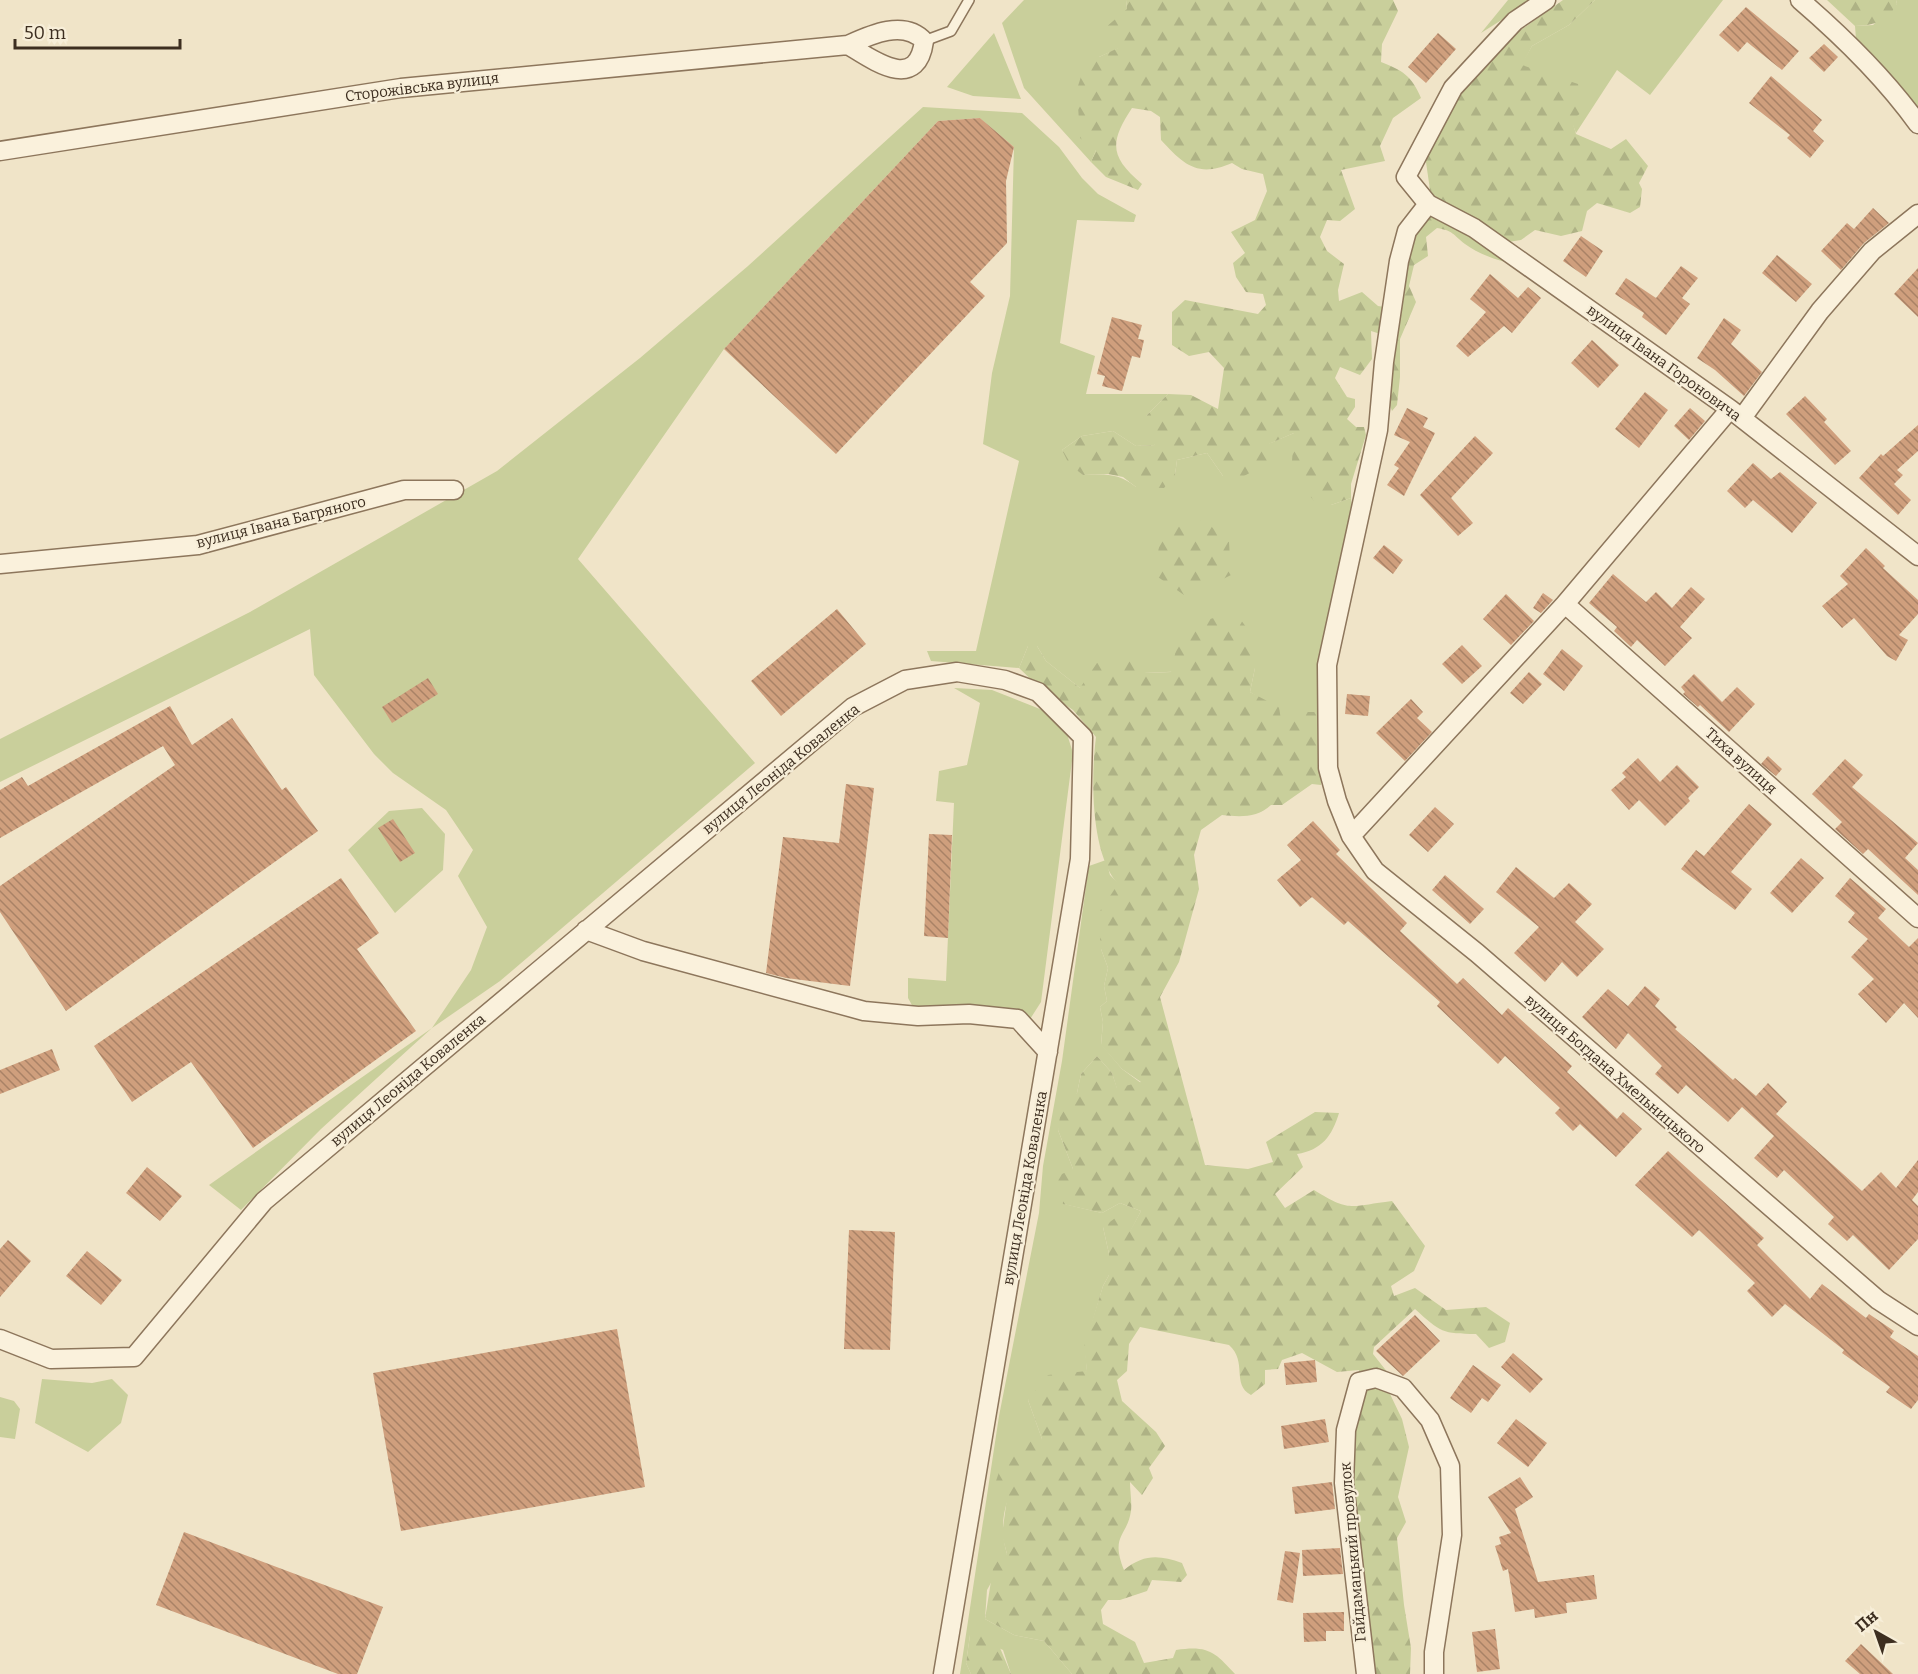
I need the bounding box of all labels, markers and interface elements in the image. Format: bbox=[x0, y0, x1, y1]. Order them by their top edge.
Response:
scale bar bbox=[15, 12, 180, 50]
text: 50 m bbox=[24, 22, 66, 44]
street label: Сторожівська вулиця bbox=[344, 69, 500, 105]
street label: вулиця Івана Гороновича bbox=[1583, 301, 1745, 425]
street label: вулиця Івана Багряного bbox=[194, 492, 368, 552]
street label: вулиця Леоніда Коваленка bbox=[699, 700, 863, 838]
street label: Тиха вулиця bbox=[1702, 724, 1780, 798]
street label: вулиця Богдана Хмельницького bbox=[1521, 991, 1709, 1157]
street label: вулиця Леоніда Коваленка bbox=[327, 1010, 489, 1150]
street label: вулиця Леоніда Коваленка bbox=[999, 1090, 1051, 1286]
street label: Гайдамацький провулок bbox=[1336, 1461, 1370, 1643]
north arrow bbox=[1846, 1602, 1906, 1662]
text: Пн bbox=[1852, 1606, 1882, 1636]

